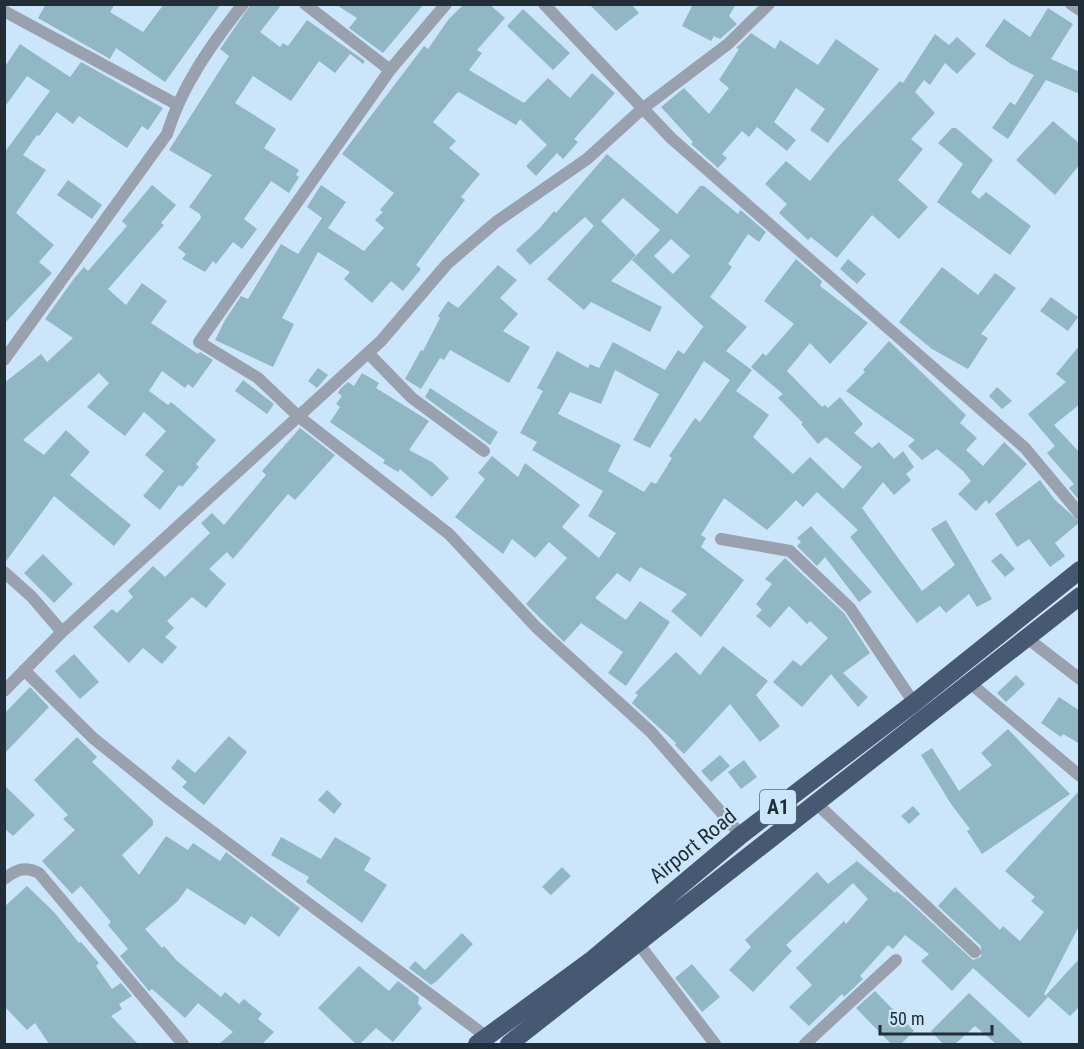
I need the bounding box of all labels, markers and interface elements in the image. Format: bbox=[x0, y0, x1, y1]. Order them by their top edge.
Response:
road number: A1 bbox=[760, 790, 796, 824]
street label: Airport Road bbox=[645, 804, 741, 888]
scale bar bbox=[880, 998, 992, 1036]
text: 50 m bbox=[889, 1008, 924, 1029]

